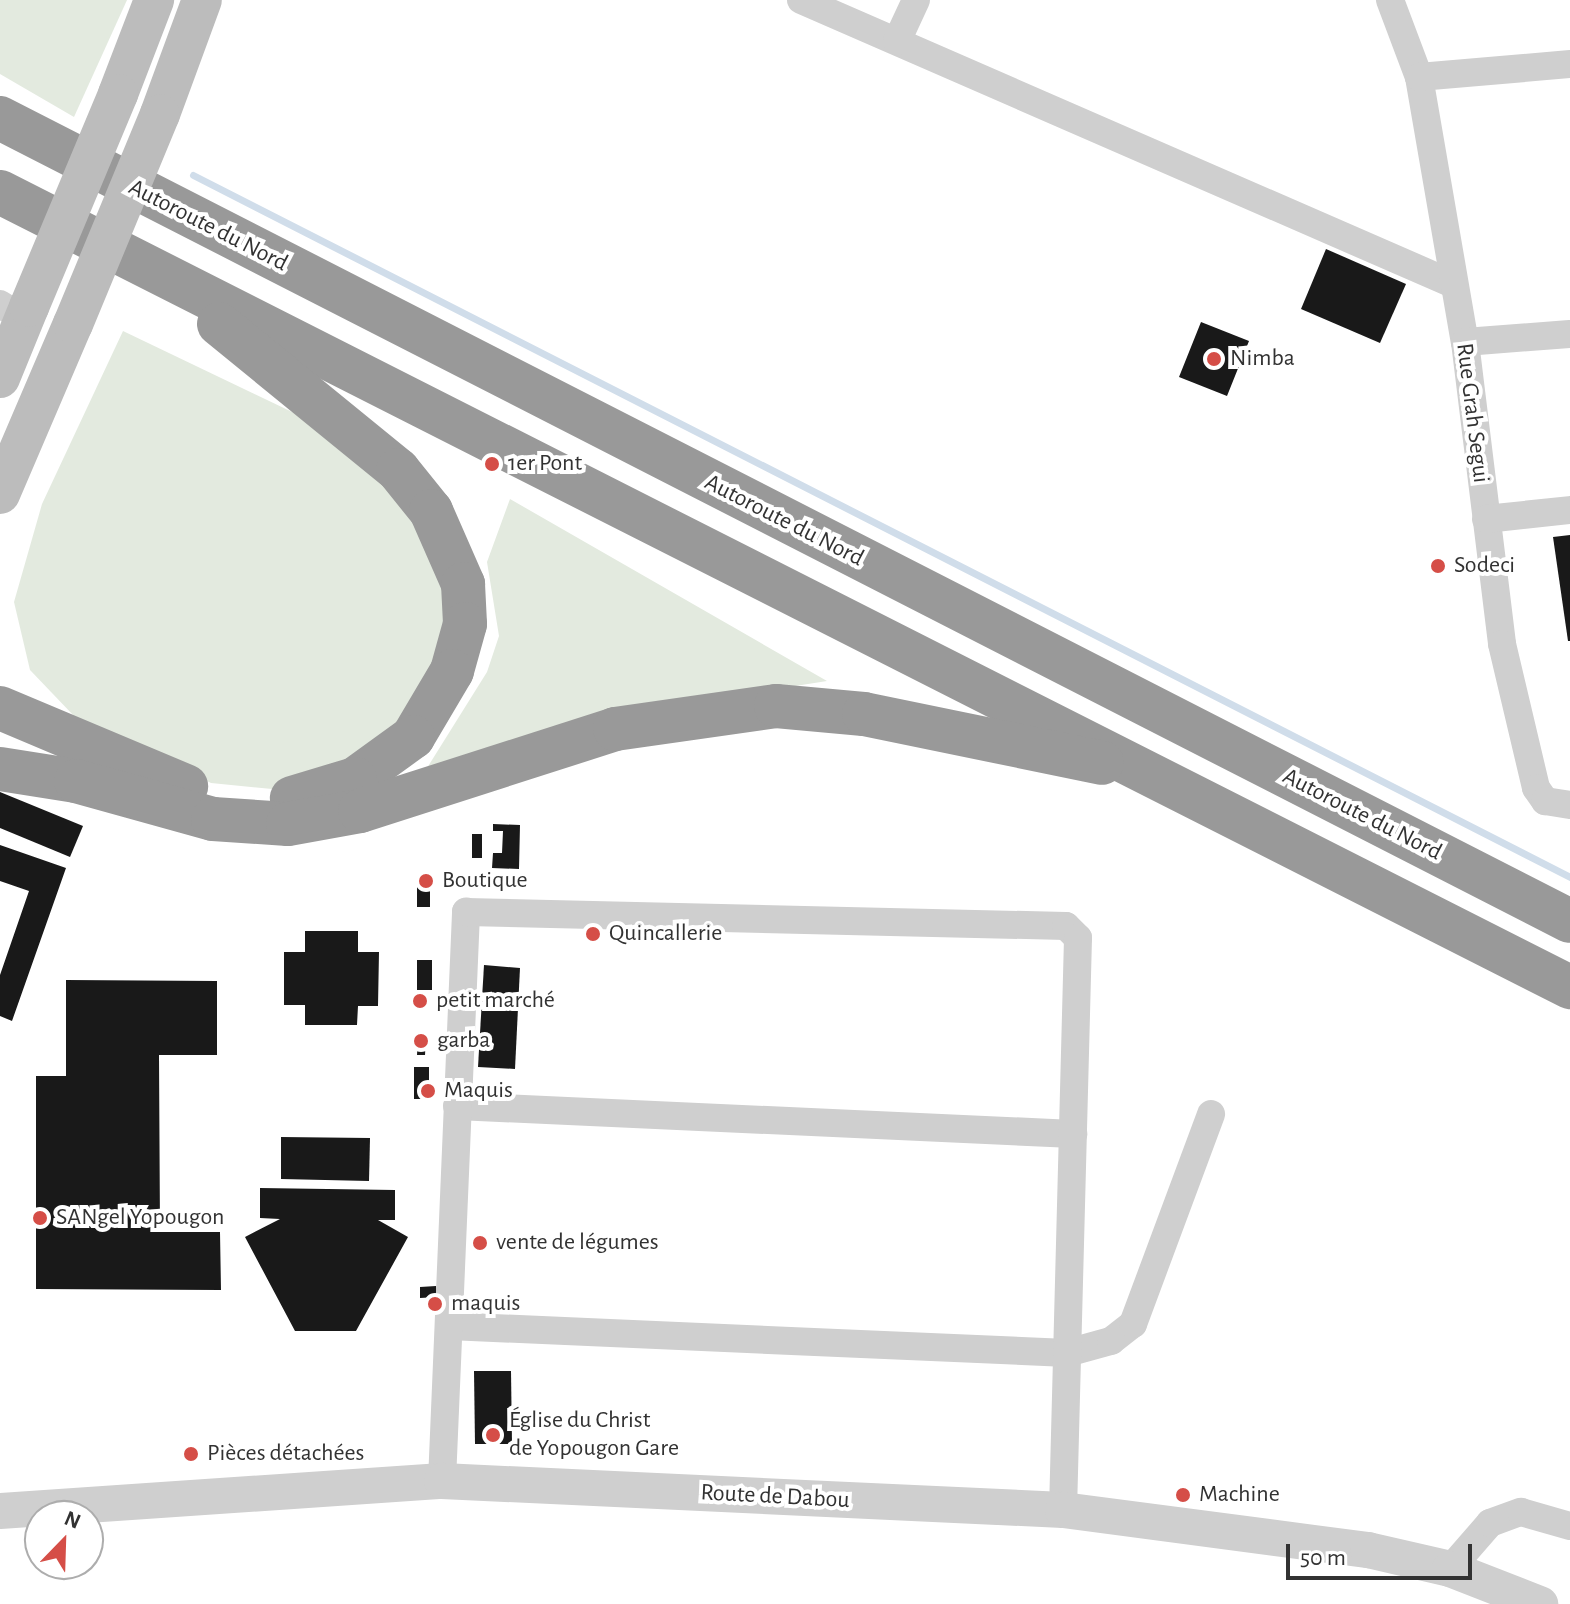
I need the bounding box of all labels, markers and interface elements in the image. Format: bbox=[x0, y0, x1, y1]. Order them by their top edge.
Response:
street label: Autoroute du Nord bbox=[124, 173, 292, 279]
street label: Rue Grah Segui bbox=[1449, 342, 1495, 484]
place label: Nimba bbox=[1230, 345, 1295, 373]
marker: Nimba bbox=[1205, 350, 1223, 368]
place label: 1er Pont bbox=[508, 450, 582, 478]
marker: 1er Pont bbox=[483, 455, 501, 473]
street label: Autoroute du Nord bbox=[700, 468, 868, 574]
place label: Sodeci bbox=[1454, 552, 1515, 580]
marker: Sodeci bbox=[1429, 557, 1447, 575]
street label: Autoroute du Nord bbox=[1278, 762, 1446, 868]
place label: Boutique bbox=[442, 867, 528, 895]
marker: Boutique bbox=[417, 872, 435, 890]
place label: Quincallerie bbox=[609, 920, 722, 948]
marker: Quincallerie bbox=[584, 925, 602, 943]
place label: petit marché bbox=[436, 987, 555, 1015]
marker: petit marché bbox=[411, 992, 429, 1010]
place label: garba bbox=[437, 1027, 490, 1055]
marker: garba bbox=[412, 1032, 430, 1050]
place label: Maquis bbox=[444, 1077, 513, 1105]
marker: Maquis bbox=[419, 1082, 437, 1100]
place label: SANgel Yopougon bbox=[56, 1204, 224, 1232]
marker: SANgel Yopougon bbox=[31, 1209, 49, 1227]
place label: vente de légumes bbox=[496, 1229, 659, 1257]
marker: vente de légumes bbox=[471, 1234, 489, 1252]
place label: maquis bbox=[451, 1290, 520, 1318]
marker: maquis bbox=[426, 1295, 444, 1313]
place label: Église du Christ de Yopougon Gare bbox=[509, 1407, 679, 1463]
marker: Église du Christ de Yopougon Gare bbox=[484, 1426, 502, 1444]
place label: Pièces détachées bbox=[207, 1440, 364, 1468]
marker: Pièces détachées bbox=[182, 1445, 200, 1463]
street label: Route de Dabou bbox=[700, 1479, 850, 1515]
place label: Machine bbox=[1199, 1481, 1280, 1509]
marker: Machine bbox=[1174, 1486, 1192, 1504]
north arrow bbox=[24, 1500, 104, 1580]
text: N bbox=[61, 1507, 84, 1533]
scale bar bbox=[1290, 1528, 1476, 1578]
text: 50 m bbox=[1300, 1546, 1346, 1570]

